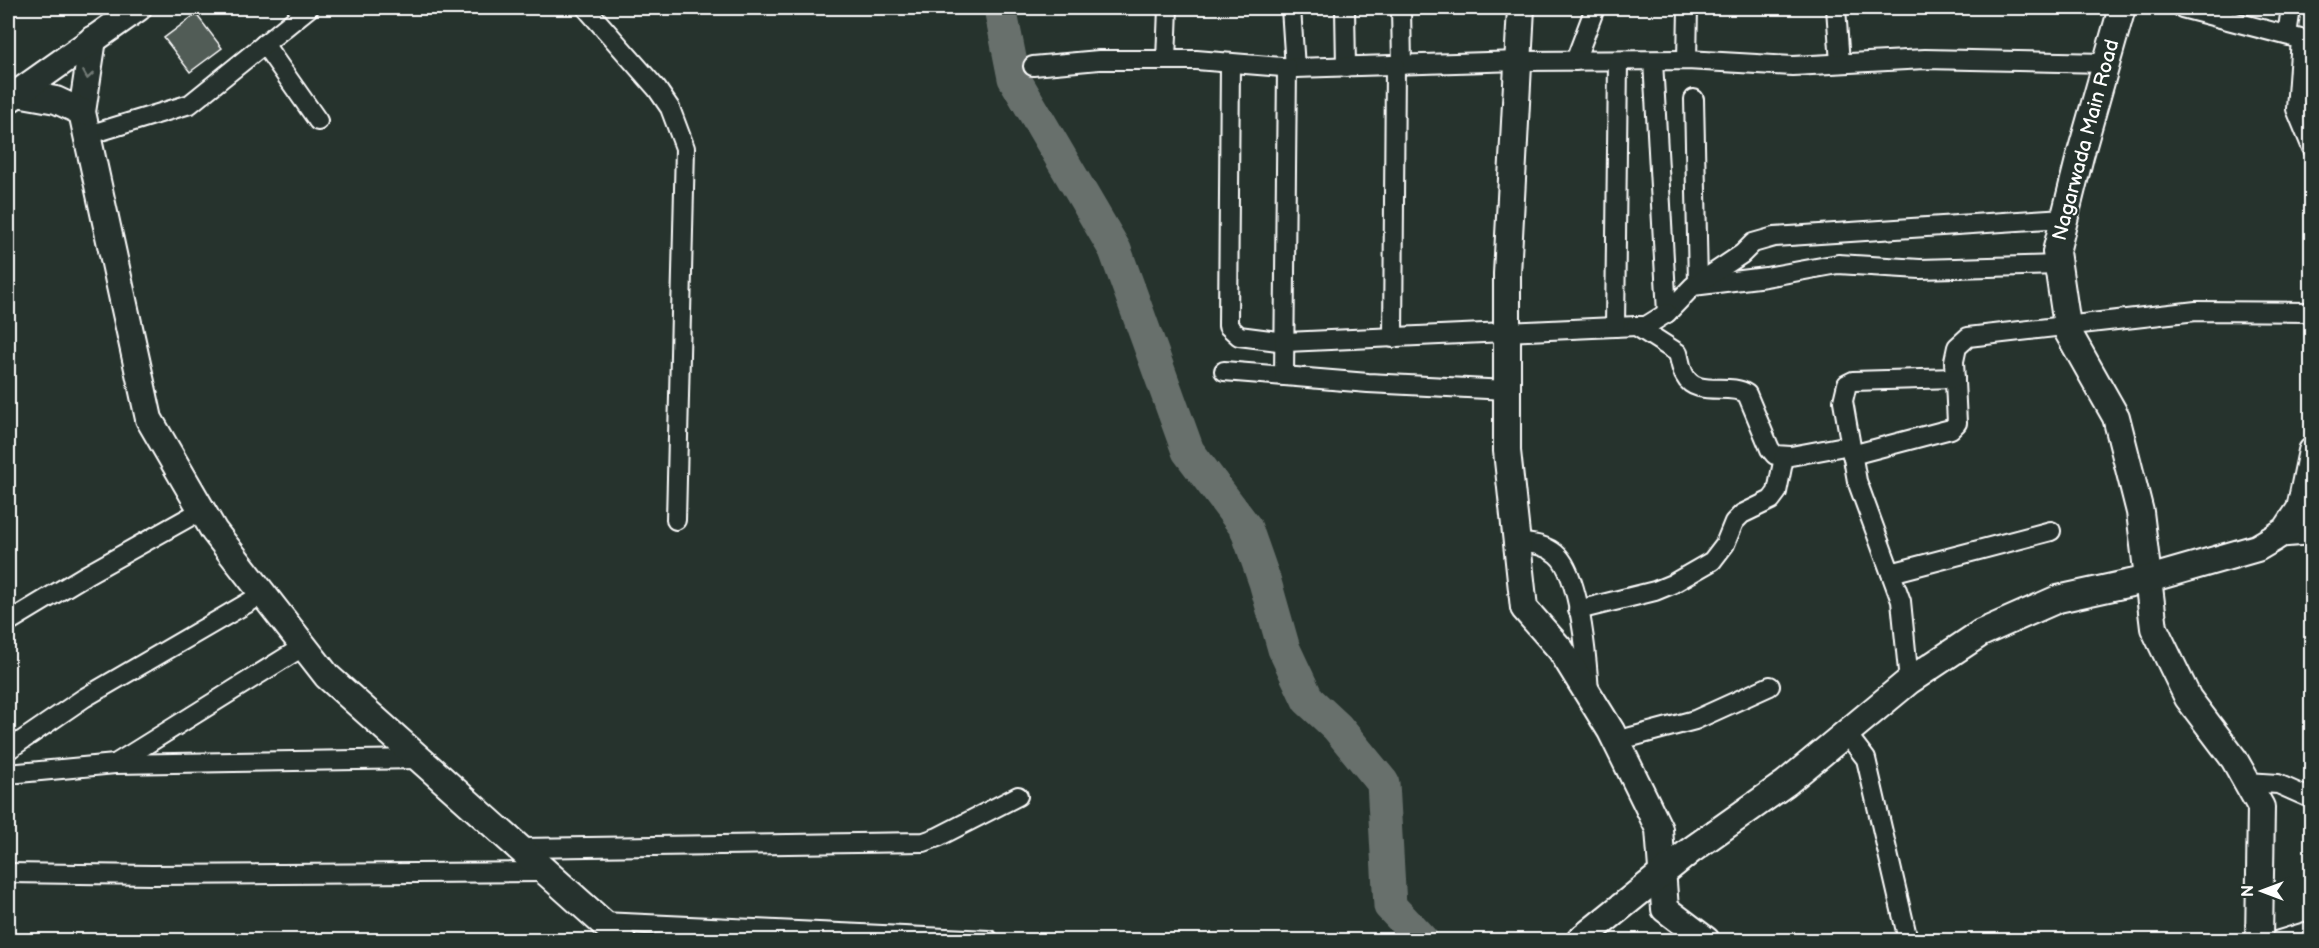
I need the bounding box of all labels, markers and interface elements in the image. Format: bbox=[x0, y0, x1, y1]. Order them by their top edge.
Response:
street label: Nagarwada Main Road bbox=[2048, 37, 2124, 243]
one-way arrow bbox=[82, 71, 94, 80]
north arrow bbox=[2232, 861, 2292, 921]
text: N bbox=[2239, 885, 2258, 897]

